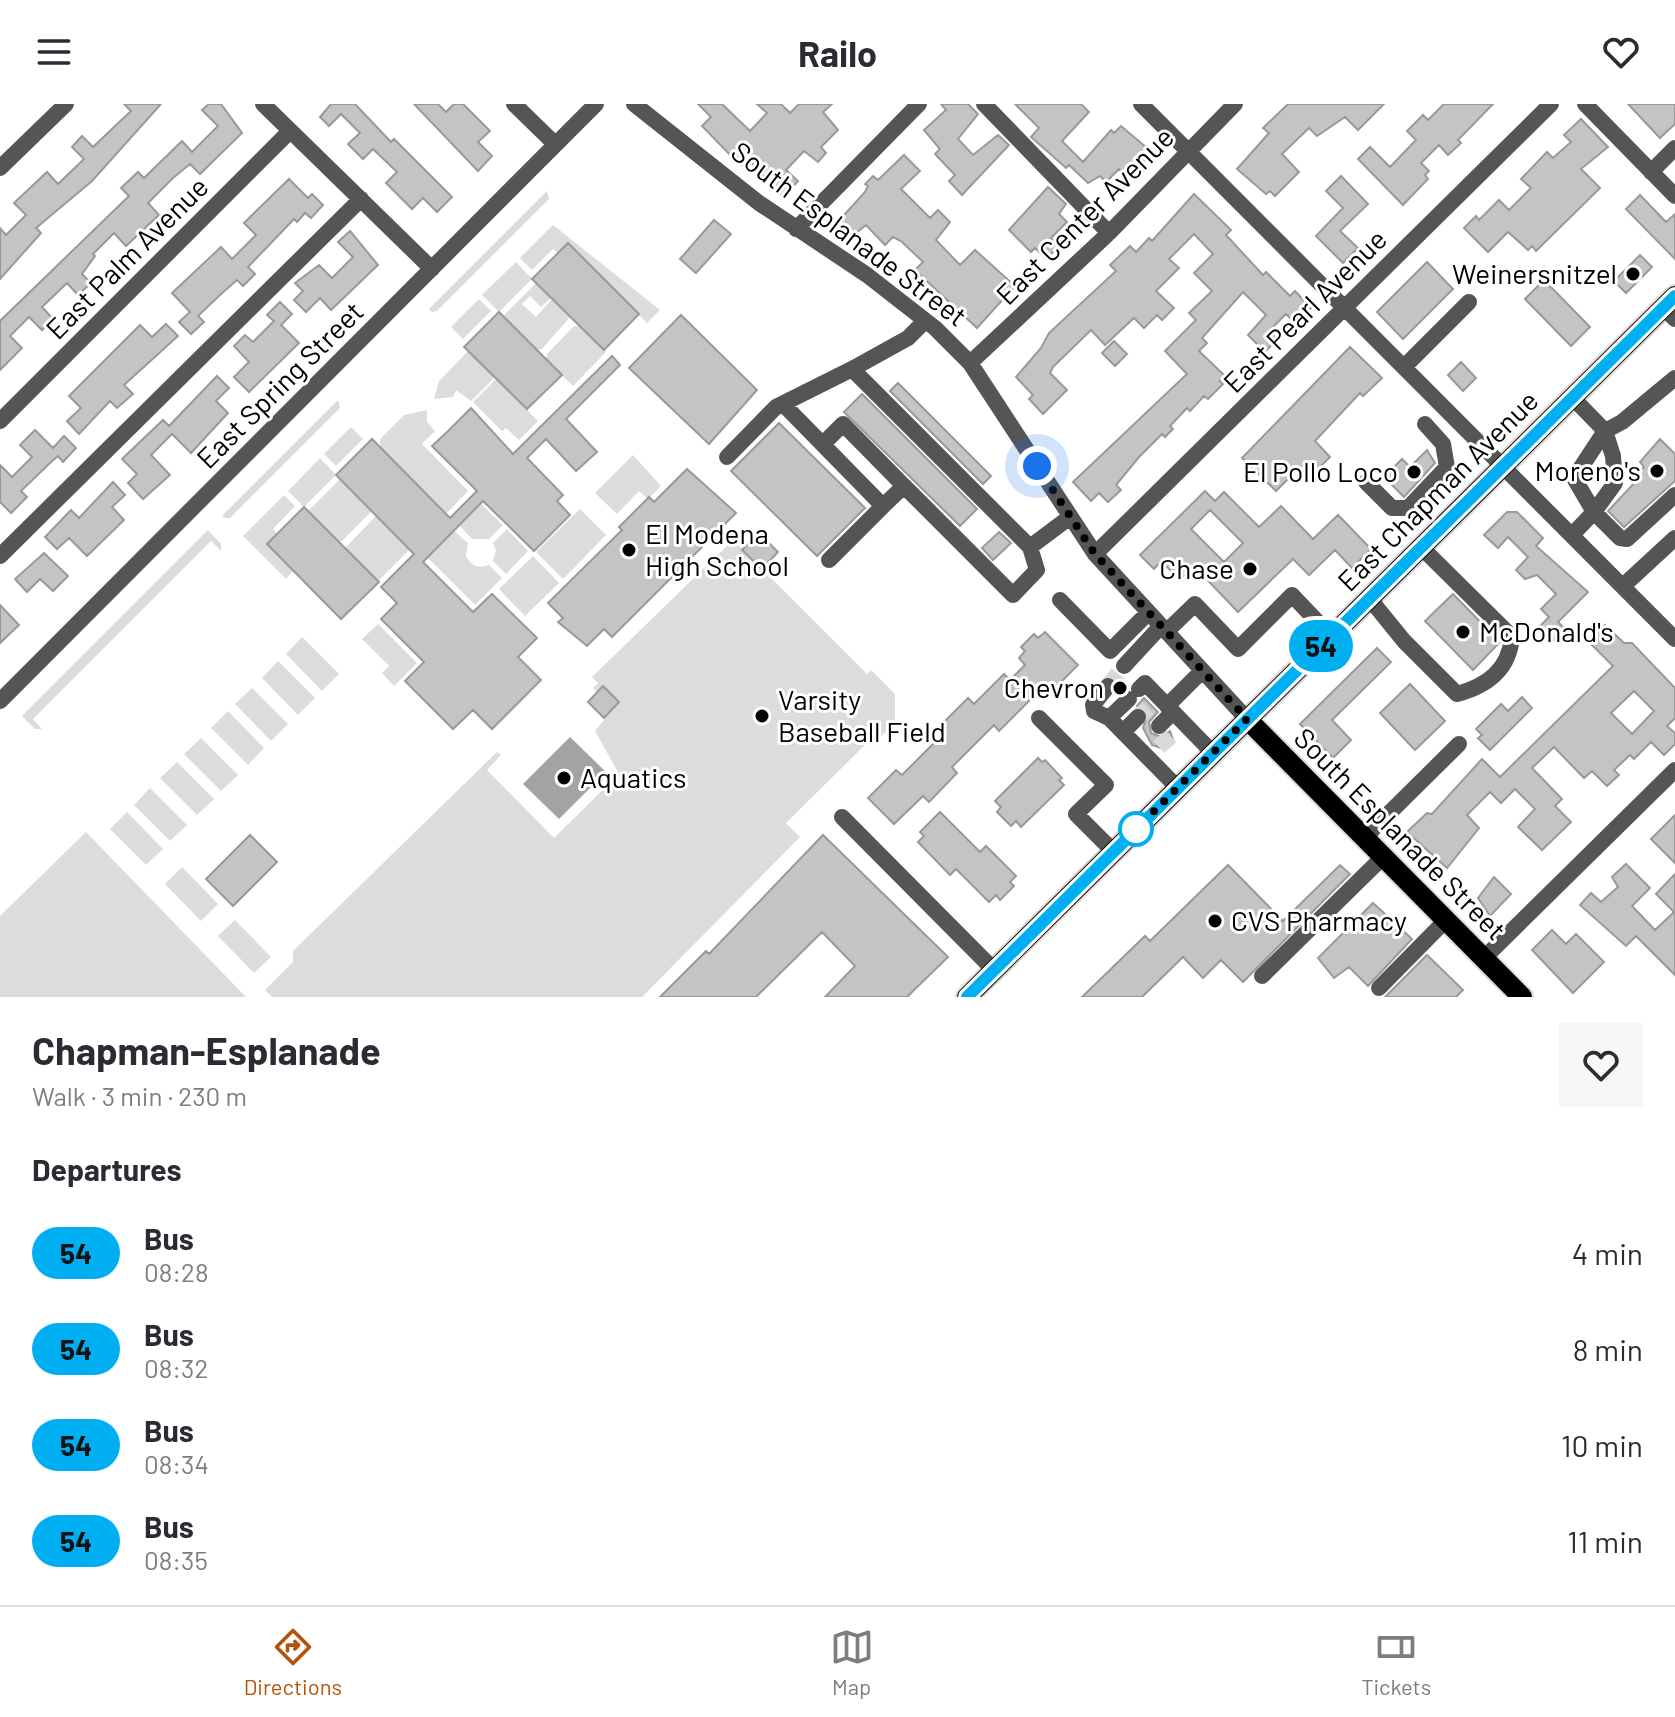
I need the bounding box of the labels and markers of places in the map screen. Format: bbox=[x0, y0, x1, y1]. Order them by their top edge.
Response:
place label: Weinersnitzel bbox=[1452, 256, 1617, 290]
marker: Weinersnitzel bbox=[1624, 265, 1642, 283]
place label: Moreno's bbox=[1535, 453, 1641, 487]
place label: El Pollo Loco bbox=[1243, 454, 1398, 488]
marker: Moreno's bbox=[1648, 462, 1666, 480]
marker: El Pollo Loco bbox=[1405, 463, 1423, 481]
place label: El Modena High School bbox=[645, 516, 789, 582]
marker: El Modena High School bbox=[620, 541, 638, 559]
place label: Chase bbox=[1159, 551, 1234, 585]
marker: Chase bbox=[1241, 560, 1259, 578]
place label: McDonald's bbox=[1479, 614, 1614, 648]
marker: McDonald's bbox=[1454, 623, 1472, 641]
place label: Chevron bbox=[1004, 670, 1104, 704]
marker: Chevron bbox=[1111, 679, 1129, 697]
place label: Varsity Baseball Field bbox=[778, 682, 946, 748]
marker: Varsity Baseball Field bbox=[753, 707, 771, 725]
place label: Aquatics bbox=[580, 760, 686, 794]
marker: Aquatics bbox=[555, 769, 573, 787]
unlabelled marker bbox=[1119, 812, 1153, 846]
place label: CVS Pharmacy bbox=[1231, 903, 1407, 937]
marker: CVS Pharmacy bbox=[1206, 912, 1224, 930]

